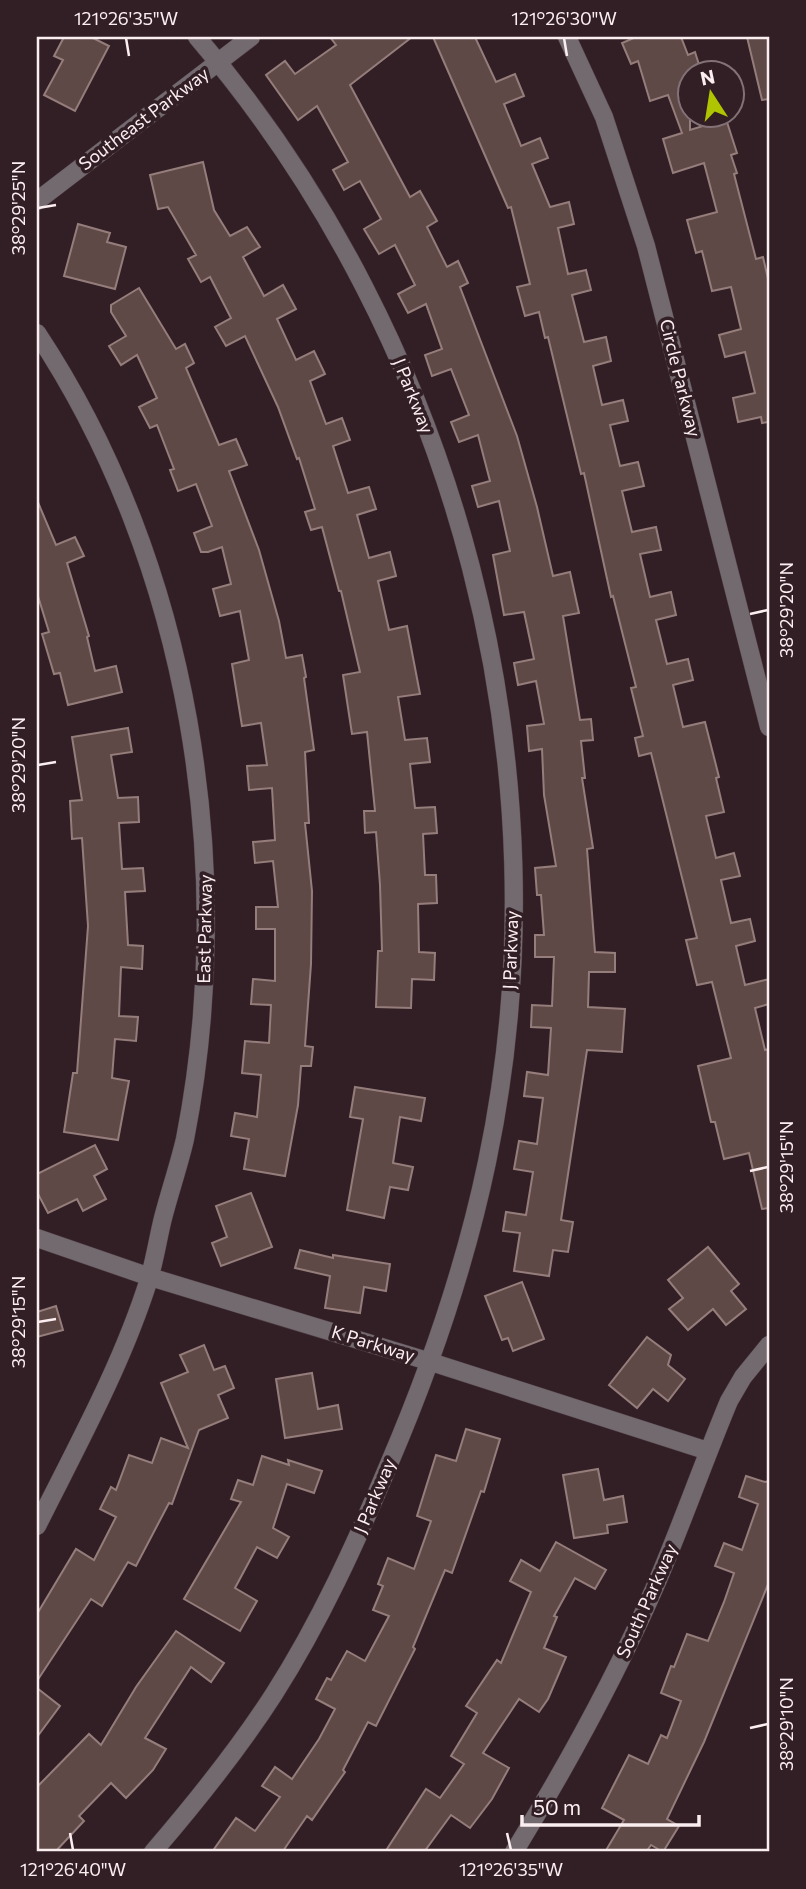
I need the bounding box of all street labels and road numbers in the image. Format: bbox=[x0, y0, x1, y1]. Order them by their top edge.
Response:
street label: Southeast Parkway bbox=[74, 62, 213, 174]
street label: Circle Parkway bbox=[656, 317, 706, 439]
street label: J Parkway bbox=[389, 355, 439, 436]
street label: East Parkway bbox=[192, 874, 216, 984]
street label: J Parkway bbox=[498, 910, 522, 990]
street label: K Parkway bbox=[329, 1320, 418, 1366]
street label: J Parkway bbox=[348, 1455, 400, 1536]
street label: South Parkway bbox=[611, 1540, 681, 1661]

